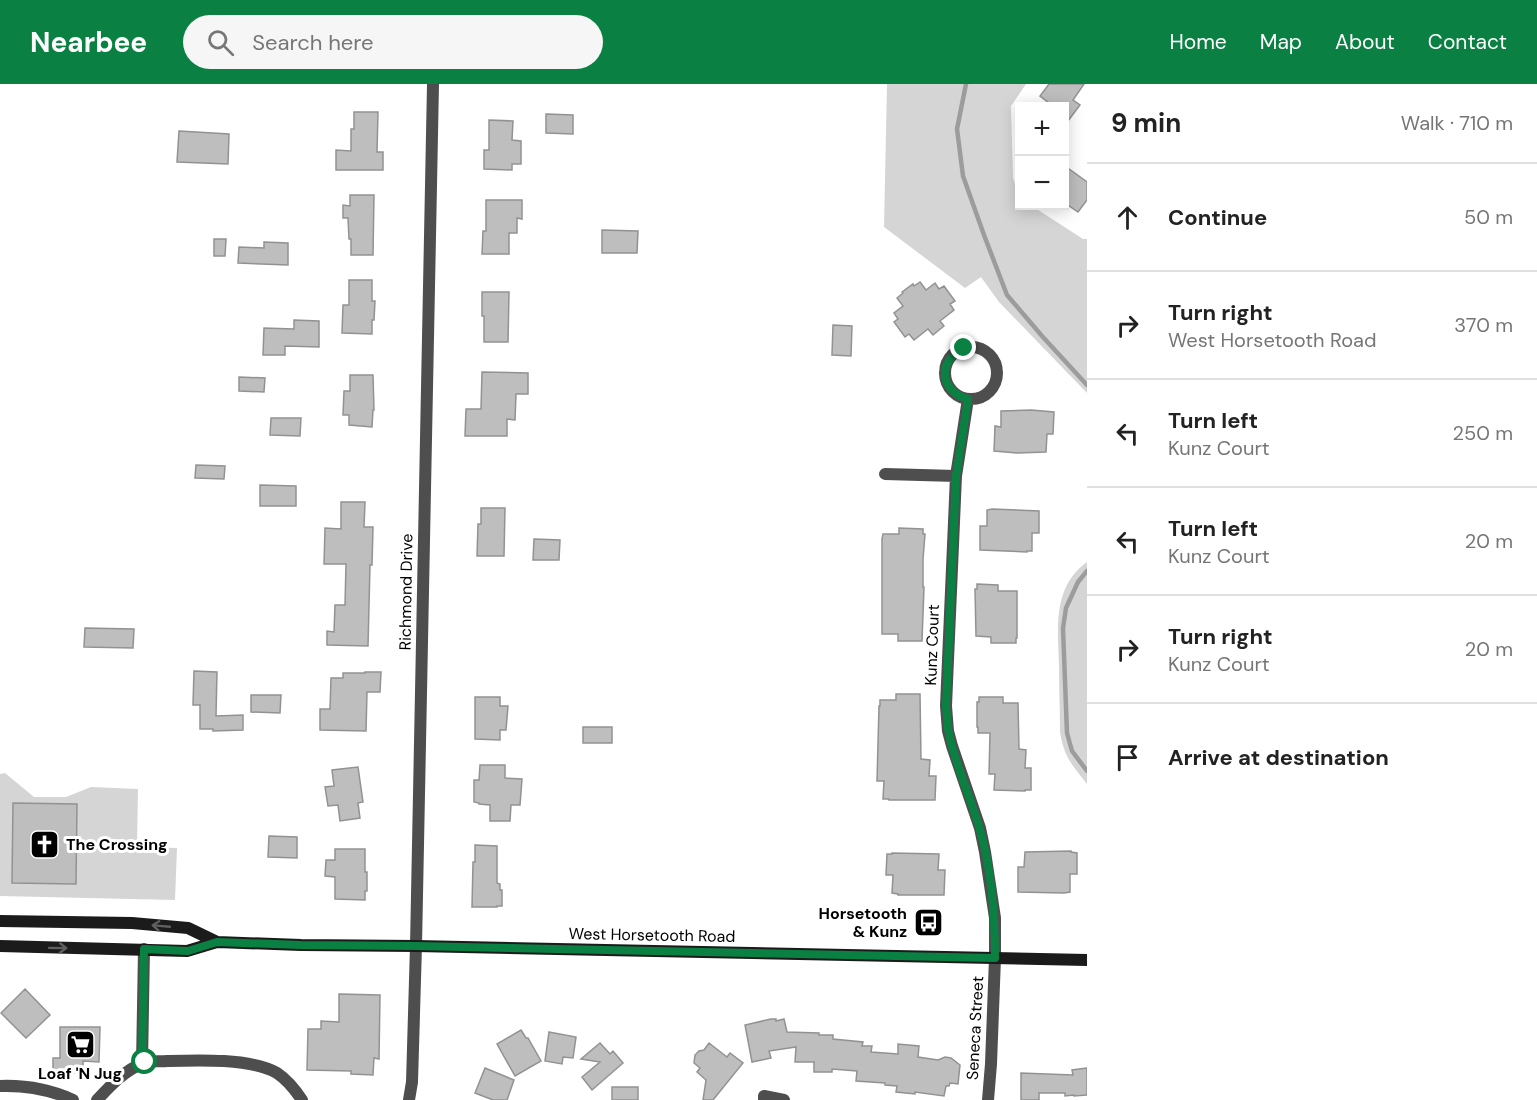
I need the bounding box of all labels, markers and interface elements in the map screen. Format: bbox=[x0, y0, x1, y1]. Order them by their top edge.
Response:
search box bbox=[183, 15, 603, 69]
text: Nearbee bbox=[30, 24, 147, 61]
icon: search bbox=[204, 26, 237, 59]
text: Search here bbox=[252, 28, 374, 57]
text: Home bbox=[1169, 28, 1227, 56]
text: Map bbox=[1260, 28, 1302, 56]
text: About bbox=[1335, 28, 1395, 56]
text: Contact bbox=[1428, 28, 1507, 56]
map controls bbox=[1015, 102, 1069, 210]
button: + bbox=[1015, 102, 1069, 156]
text: 9 min bbox=[1111, 106, 1181, 140]
text: Walk · 710 m bbox=[1401, 110, 1513, 136]
button: − bbox=[1015, 156, 1069, 210]
icon: ahead bbox=[1111, 201, 1144, 234]
text: Continue bbox=[1168, 203, 1267, 232]
text: 50 m bbox=[1464, 204, 1513, 230]
text: Turn right bbox=[1168, 298, 1273, 327]
icon: right bbox=[1111, 309, 1144, 342]
text: 370 m bbox=[1454, 312, 1513, 338]
text: West Horsetooth Road bbox=[1168, 327, 1377, 353]
route end bbox=[950, 334, 976, 360]
text: Turn left bbox=[1168, 406, 1258, 435]
icon: left bbox=[1111, 417, 1144, 450]
text: 250 m bbox=[1452, 420, 1513, 446]
text: Kunz Court bbox=[1168, 435, 1270, 461]
text: Turn left bbox=[1168, 514, 1258, 543]
icon: left bbox=[1111, 525, 1144, 558]
text: 20 m bbox=[1465, 528, 1513, 554]
street label: Richmond Drive bbox=[394, 533, 418, 651]
text: Kunz Court bbox=[1168, 543, 1270, 569]
street label: Kunz Court bbox=[920, 604, 944, 686]
text: Turn right bbox=[1168, 622, 1273, 651]
icon: right bbox=[1111, 633, 1144, 666]
text: 20 m bbox=[1465, 636, 1513, 662]
text: Kunz Court bbox=[1168, 651, 1270, 677]
icon: arrive bbox=[1111, 741, 1144, 774]
text: Arrive at destination bbox=[1168, 743, 1389, 772]
church icon: The Crossing bbox=[29, 828, 61, 860]
place label: The Crossing bbox=[66, 834, 168, 855]
place label: Horsetooth & Kunz bbox=[819, 903, 907, 942]
bus stop icon: Horsetooth & Kunz bbox=[912, 906, 944, 938]
one-way arrow bbox=[152, 920, 172, 931]
street label: West Horsetooth Road bbox=[568, 923, 736, 947]
one-way arrow bbox=[48, 942, 68, 953]
street label: Seneca Street bbox=[962, 975, 988, 1081]
supermarket icon: Loaf 'N Jug bbox=[64, 1029, 96, 1061]
route start bbox=[131, 1048, 157, 1074]
place label: Loaf 'N Jug bbox=[38, 1063, 122, 1084]

